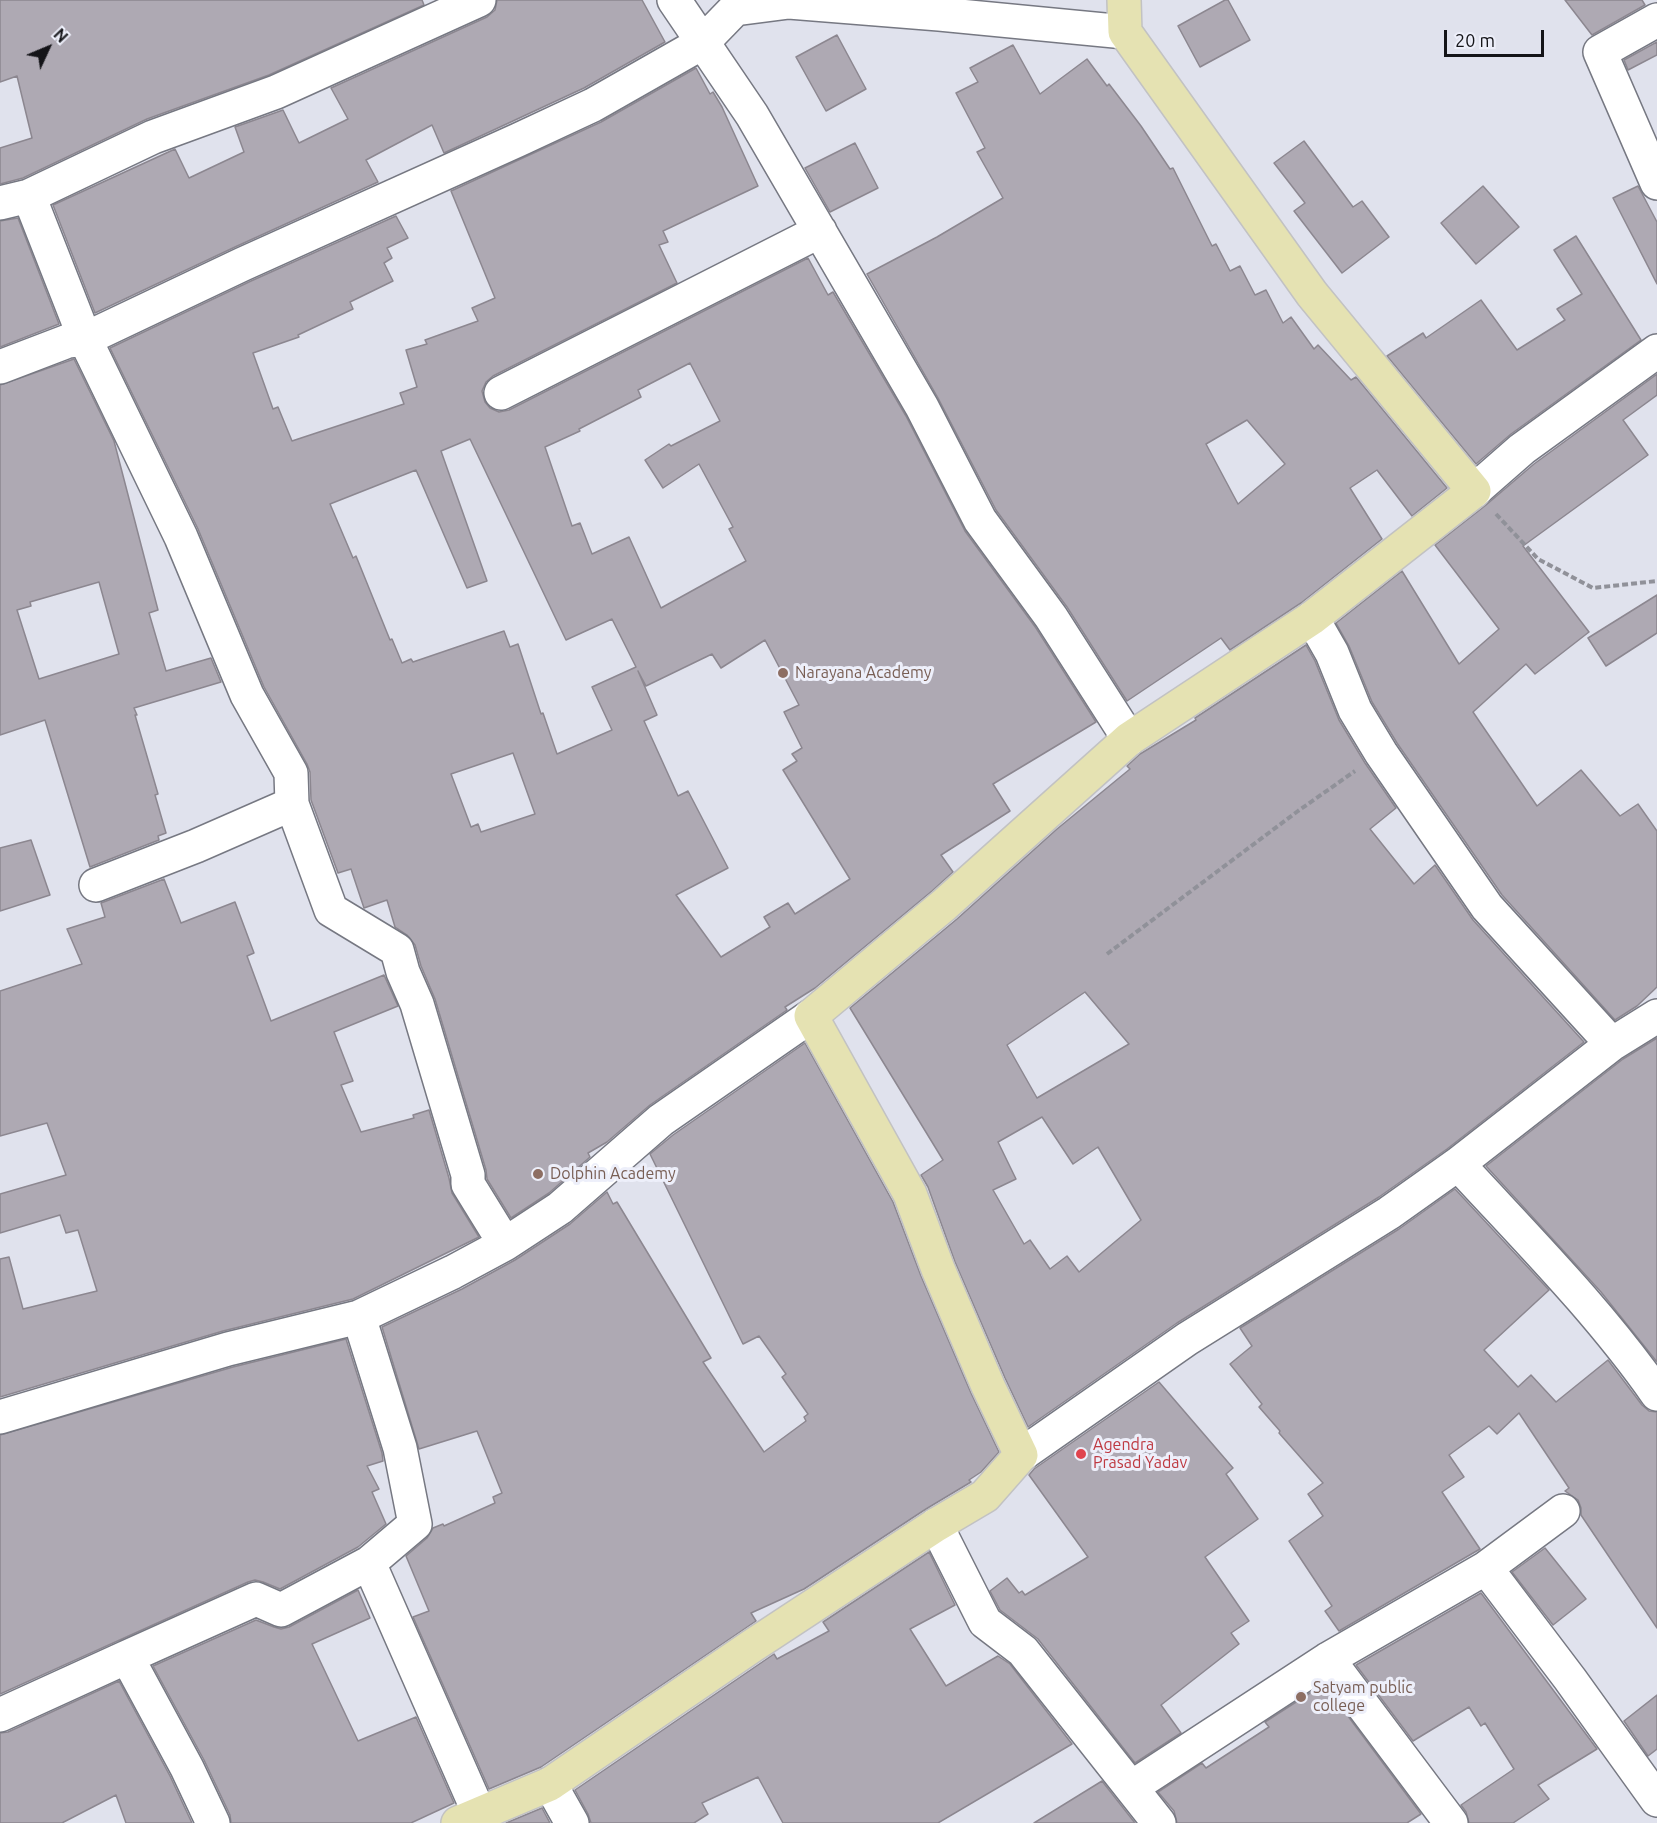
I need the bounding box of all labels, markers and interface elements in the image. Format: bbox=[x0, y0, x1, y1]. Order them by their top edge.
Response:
north arrow bbox=[18, 18, 78, 78]
scale bar bbox=[1447, 18, 1548, 56]
text: N bbox=[50, 25, 72, 46]
text: 20 m bbox=[1455, 30, 1495, 50]
place label: Narayana Academy bbox=[795, 663, 932, 683]
marker: Narayana Academy bbox=[776, 666, 790, 680]
place label: Dolphin Academy bbox=[550, 1164, 676, 1184]
marker: Dolphin Academy bbox=[531, 1167, 545, 1181]
place label: Agendra Prasad Yadav bbox=[1093, 1435, 1187, 1473]
marker: Agendra Prasad Yadav bbox=[1074, 1447, 1088, 1461]
place label: Satyam public college bbox=[1313, 1678, 1413, 1716]
marker: Satyam public college bbox=[1294, 1690, 1308, 1704]

